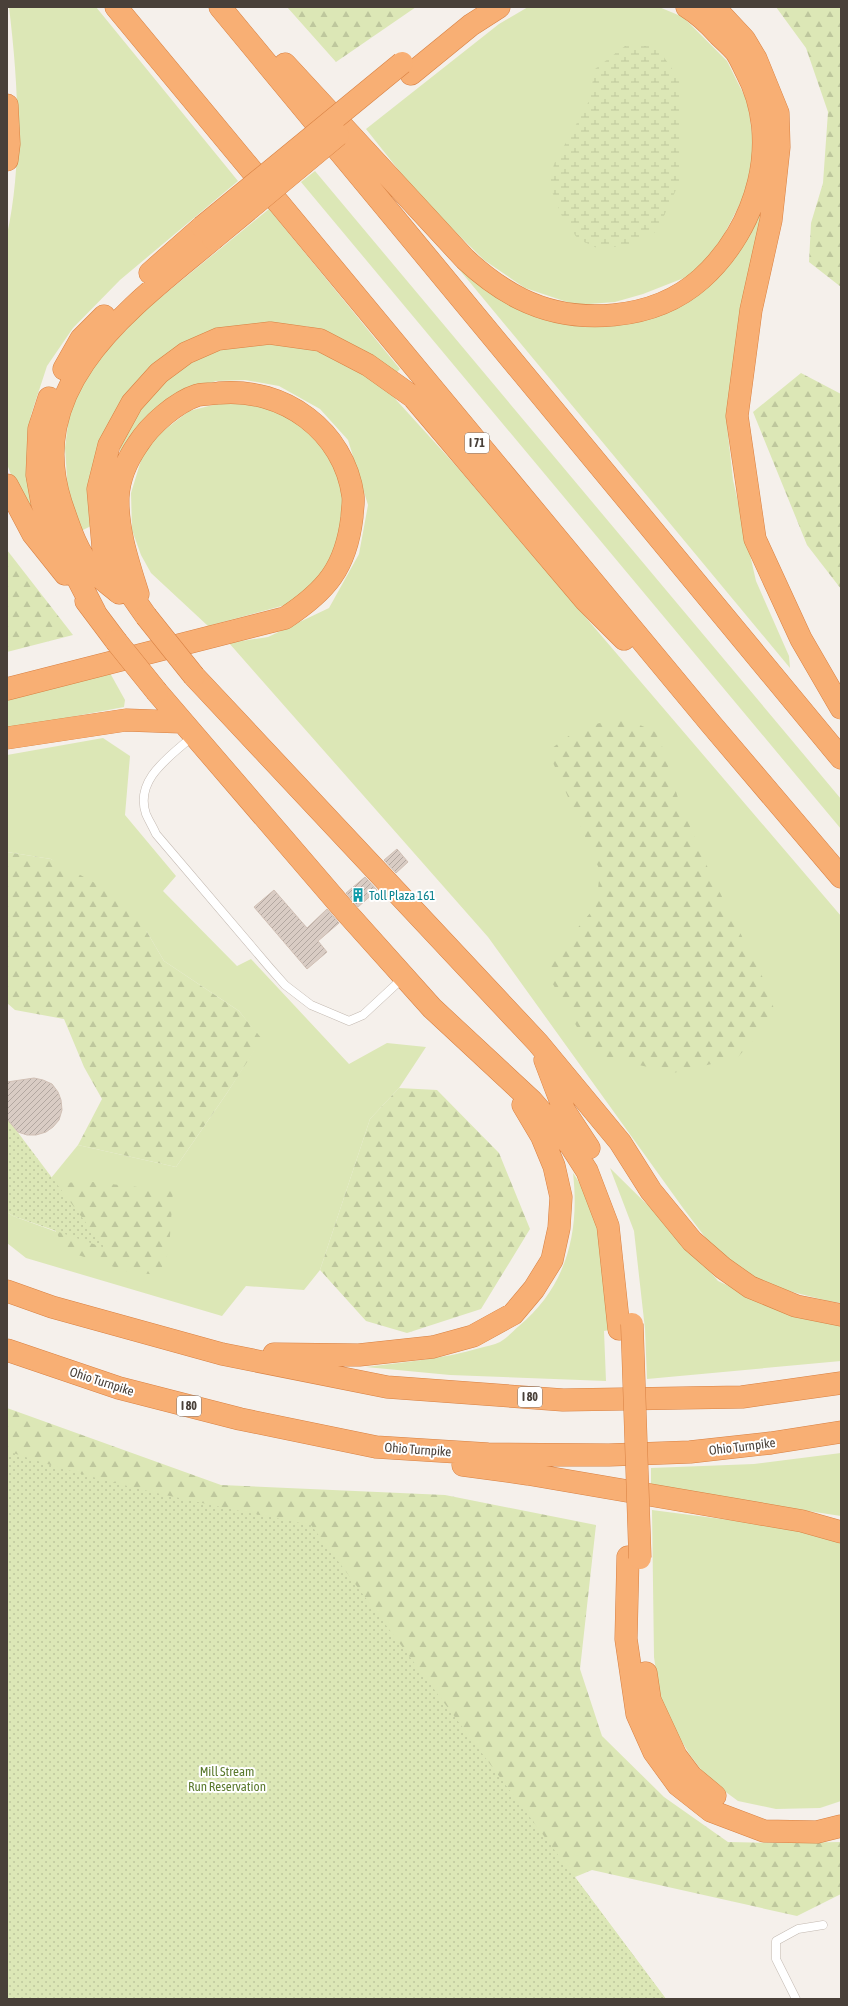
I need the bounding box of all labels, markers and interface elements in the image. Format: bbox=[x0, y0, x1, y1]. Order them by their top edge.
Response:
road number: I 71 bbox=[465, 433, 489, 453]
building icon: Toll Plaza 161 bbox=[350, 887, 366, 903]
place label: Toll Plaza 161 bbox=[369, 888, 435, 903]
street label: Ohio Turnpike bbox=[68, 1364, 136, 1399]
road number: I 80 bbox=[518, 1387, 542, 1407]
road number: I 80 bbox=[177, 1396, 201, 1416]
street label: Ohio Turnpike bbox=[708, 1435, 776, 1458]
street label: Ohio Turnpike bbox=[384, 1440, 452, 1459]
park label: Mill Stream Run Reservation bbox=[188, 1764, 266, 1794]

